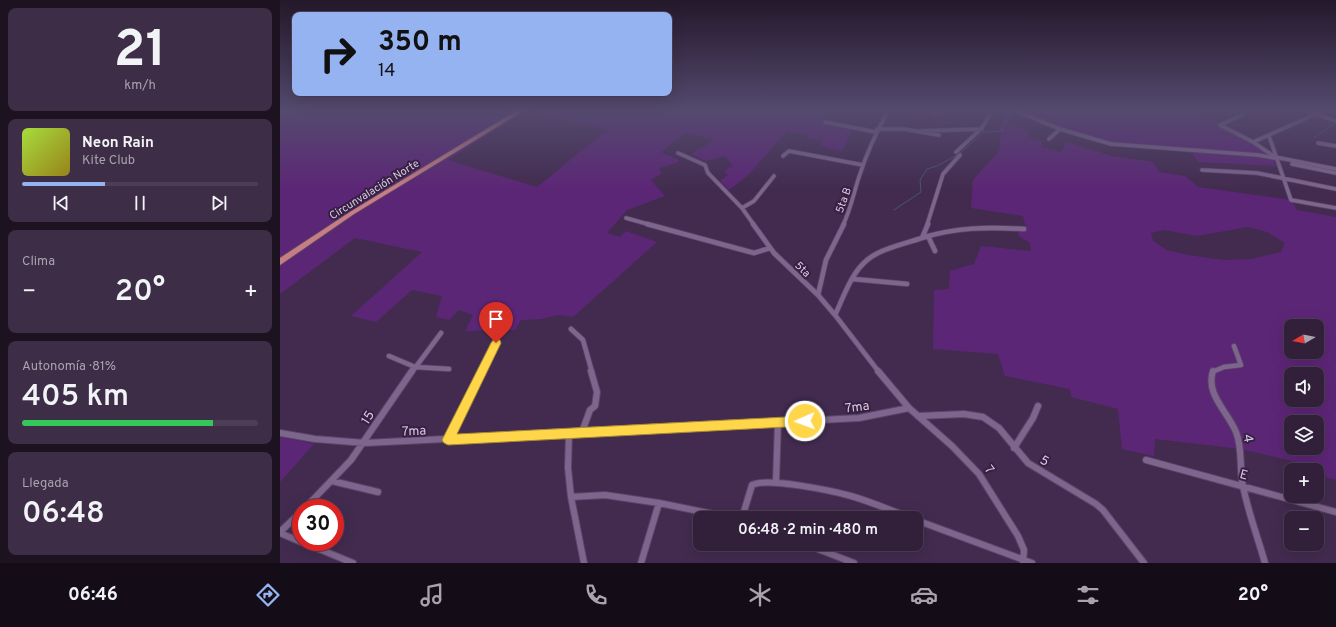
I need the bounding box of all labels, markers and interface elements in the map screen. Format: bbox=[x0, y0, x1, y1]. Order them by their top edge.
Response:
text: 21 bbox=[114, 19, 166, 85]
text: 350 m bbox=[378, 25, 462, 61]
icon: right bbox=[312, 28, 364, 80]
text: 14 bbox=[378, 60, 396, 83]
text: km/h bbox=[124, 78, 156, 94]
text: Neon Rain bbox=[82, 134, 154, 153]
text: Kite Club bbox=[82, 153, 135, 169]
street label: Circunvalación Norte bbox=[327, 157, 422, 223]
street label: 5ta B bbox=[833, 186, 855, 215]
icon: previous bbox=[50, 192, 72, 214]
icon: pause bbox=[129, 192, 151, 214]
icon: next bbox=[208, 192, 230, 214]
text: Clima bbox=[22, 254, 55, 270]
street label: 5ta bbox=[791, 259, 813, 281]
text: 20° bbox=[115, 274, 165, 311]
text: − bbox=[22, 279, 36, 306]
text: + bbox=[244, 279, 258, 306]
pin bbox=[479, 302, 513, 343]
icon: arrive bbox=[485, 308, 507, 330]
north arrow bbox=[1284, 319, 1324, 359]
map controls bbox=[1284, 319, 1324, 551]
text: Autonomía · 81% bbox=[22, 359, 116, 375]
button: sound bbox=[1284, 367, 1324, 407]
text: 405 km bbox=[22, 379, 129, 416]
street label: 7ma bbox=[844, 399, 870, 417]
position arrow bbox=[784, 400, 826, 442]
street label: 15 bbox=[358, 408, 379, 428]
button: layers bbox=[1284, 415, 1324, 455]
street label: 7ma bbox=[402, 424, 427, 440]
street label: 4 bbox=[1238, 433, 1256, 444]
street label: 5 bbox=[1037, 453, 1051, 471]
street label: 7 bbox=[980, 463, 997, 478]
button: + bbox=[1284, 463, 1324, 503]
street label: E bbox=[1238, 467, 1249, 485]
text: Llegada bbox=[22, 476, 69, 492]
text: 06:48 bbox=[22, 496, 105, 533]
speed limit sign: 30 bbox=[292, 499, 344, 551]
button: − bbox=[1284, 511, 1324, 551]
text: 06:48 · 2 min · 480 m bbox=[738, 521, 878, 540]
icon: directions bbox=[254, 581, 282, 609]
icon: music bbox=[418, 581, 446, 609]
icon: phone bbox=[582, 581, 610, 609]
icon: climate bbox=[746, 581, 774, 609]
icon: car bbox=[910, 581, 938, 609]
icon: filters bbox=[1074, 581, 1102, 609]
text: 06:46 bbox=[68, 584, 118, 607]
text: 20° bbox=[1238, 584, 1268, 607]

